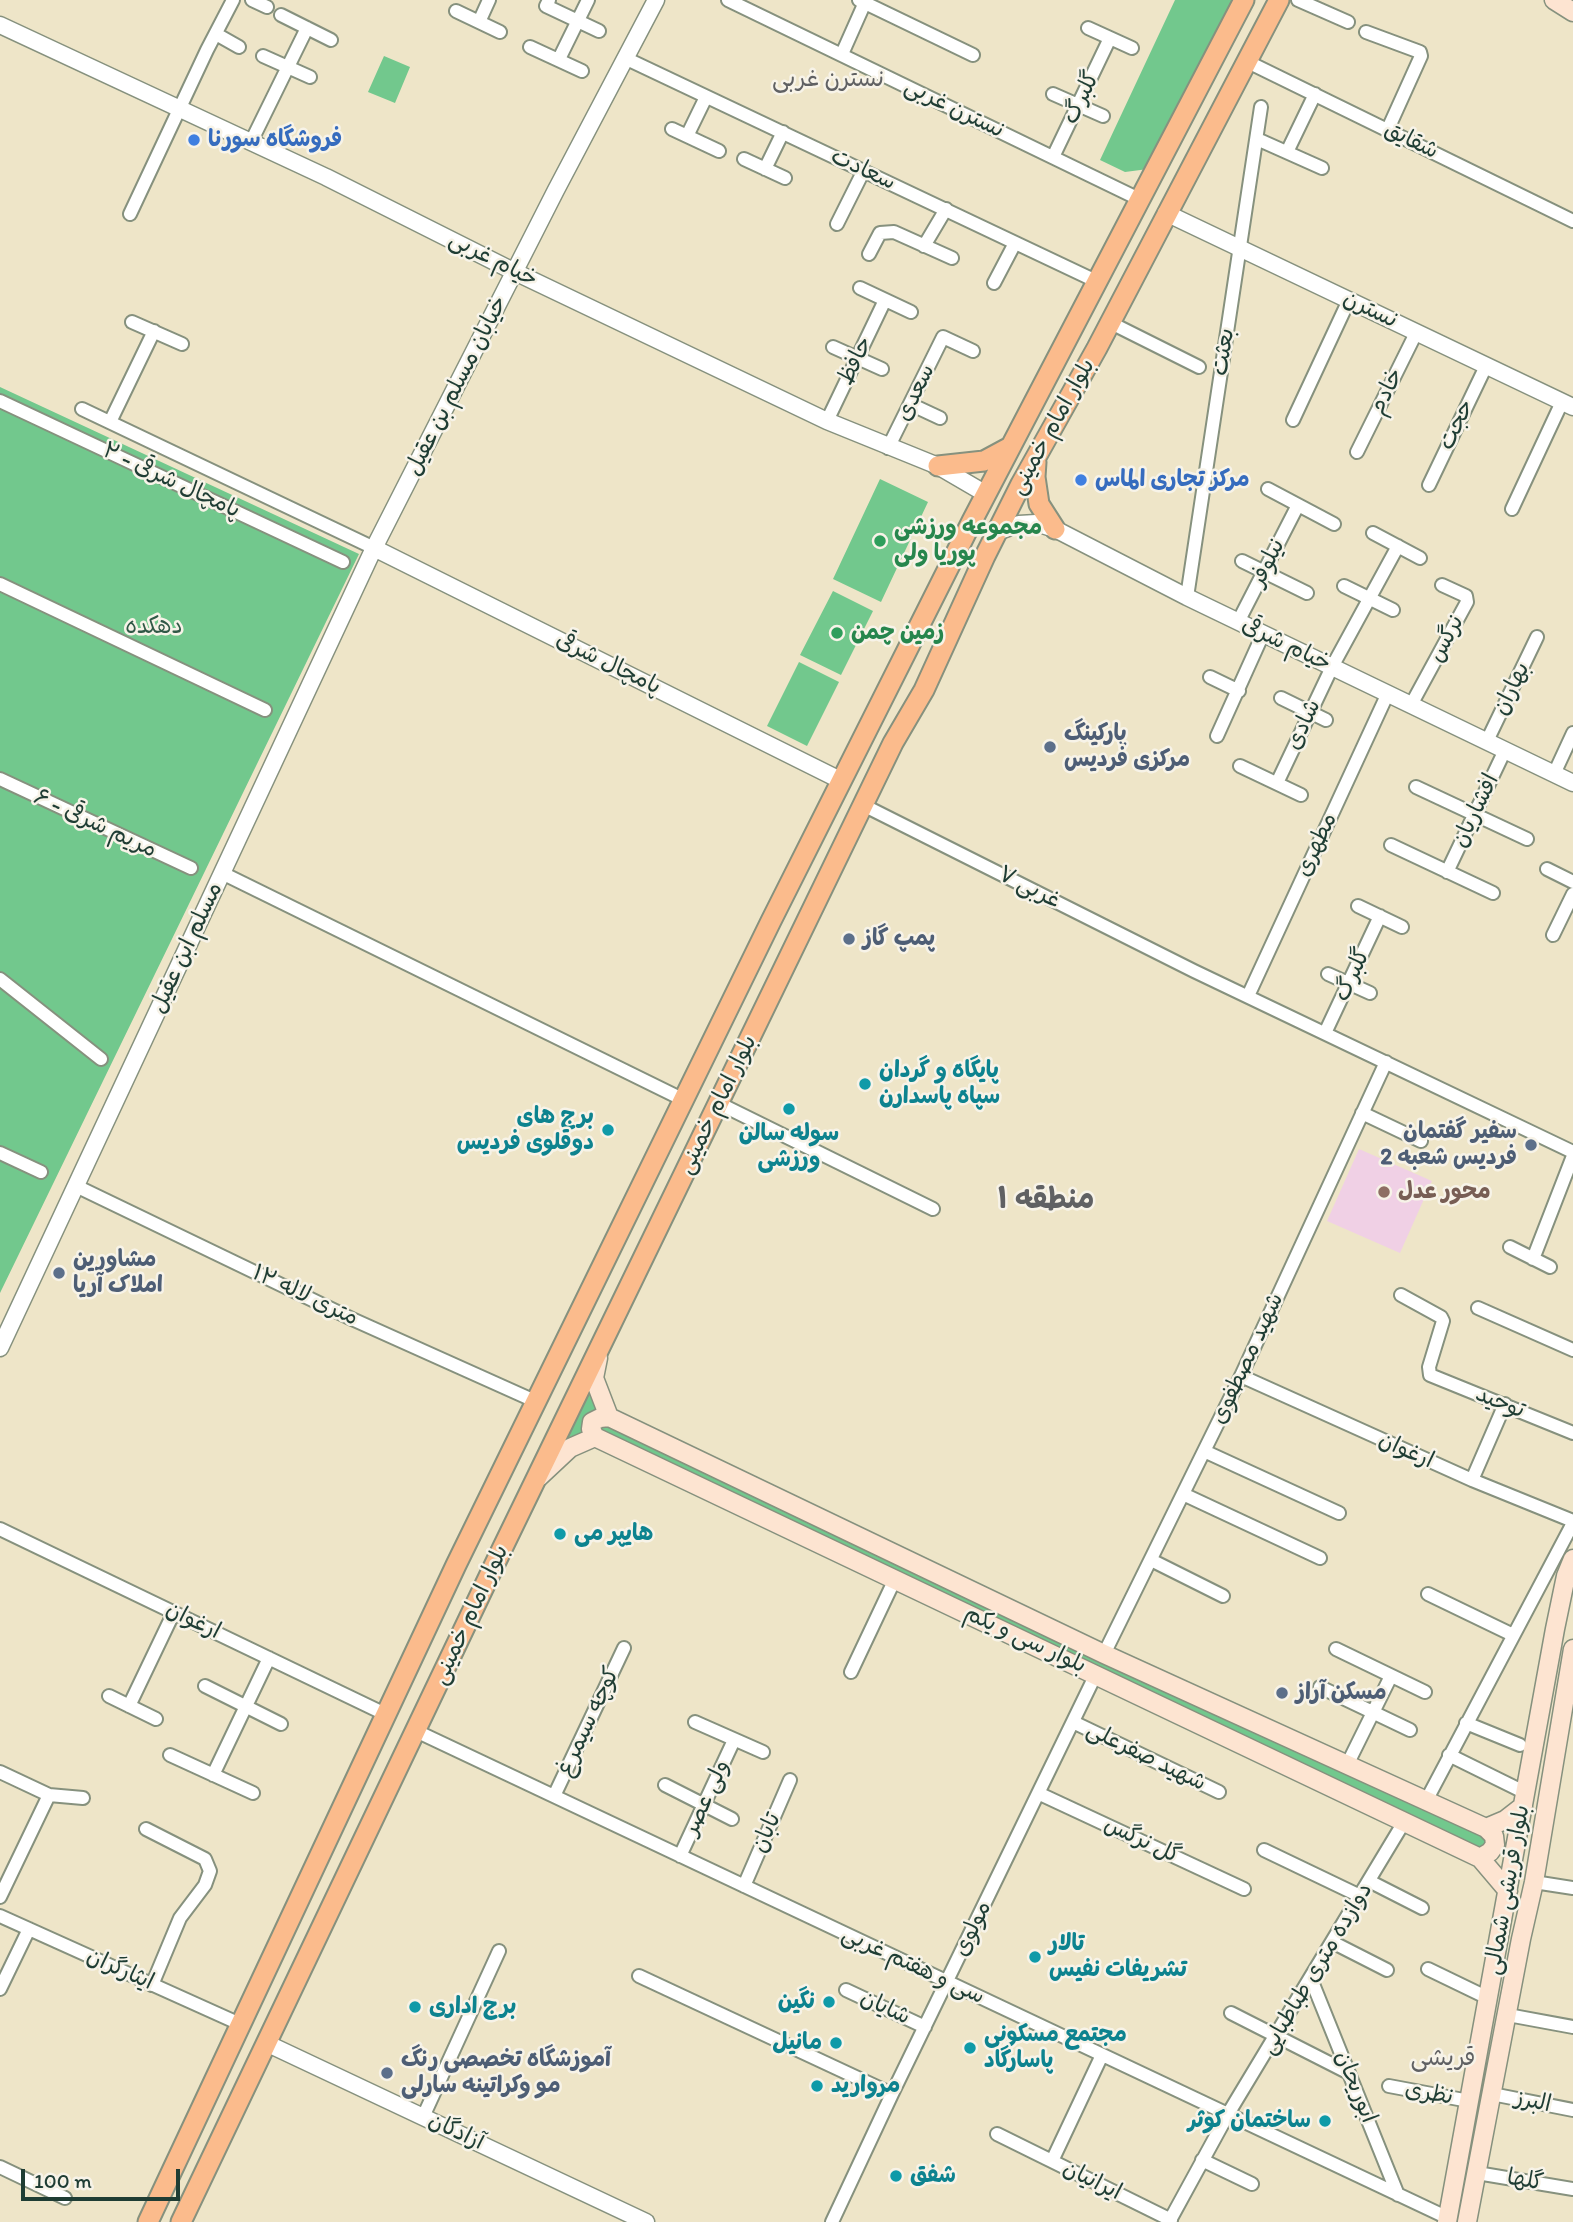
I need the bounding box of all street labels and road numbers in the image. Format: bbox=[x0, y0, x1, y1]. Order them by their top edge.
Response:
street label: گلبرگ bbox=[1057, 67, 1107, 129]
street label: نسترن غربی bbox=[900, 73, 1008, 145]
street label: شقایق bbox=[1379, 116, 1443, 166]
street label: سعادت bbox=[826, 143, 900, 197]
street label: خیام غربی bbox=[444, 226, 542, 294]
street label: نسترن bbox=[1338, 285, 1402, 335]
street label: خیابان مسلم بن عقیل bbox=[400, 292, 514, 480]
street label: بعثت bbox=[1207, 326, 1241, 378]
street label: حافظ bbox=[833, 332, 879, 390]
street label: بلوار امام خمینی bbox=[1004, 354, 1102, 500]
street label: سعدی bbox=[890, 360, 942, 426]
street label: خادم bbox=[1364, 364, 1410, 420]
street label: حجت bbox=[1433, 395, 1481, 455]
street label: پامچال شرقی - ۲ bbox=[98, 437, 244, 525]
street label: نیلوفر bbox=[1244, 535, 1292, 591]
street label: نرگس bbox=[1423, 611, 1471, 667]
street label: خیام شرقی bbox=[1237, 612, 1335, 678]
street label: پامچال شرقی bbox=[551, 627, 665, 701]
street label: بهاران bbox=[1487, 658, 1537, 720]
street label: شادی bbox=[1280, 695, 1328, 755]
street label: افشاریان bbox=[1446, 770, 1506, 852]
street label: مریم شرقی - ۶ bbox=[29, 783, 161, 865]
street label: مطهری bbox=[1290, 809, 1344, 881]
street label: ۷ غربی bbox=[993, 861, 1065, 915]
street label: مسلم ابن عقیل bbox=[145, 878, 229, 1018]
street label: گلبرگ bbox=[1329, 944, 1377, 1006]
street label: بلوار امام خمینی bbox=[672, 1031, 764, 1179]
street label: ۱۲ متری لاله bbox=[248, 1259, 362, 1333]
street label: شهید مصطفوی bbox=[1206, 1289, 1290, 1429]
street label: توحید bbox=[1471, 1381, 1529, 1425]
street label: ارغوان bbox=[1374, 1427, 1438, 1475]
street label: بلوار امام خمینی bbox=[427, 1541, 515, 1689]
street label: ارغوان bbox=[161, 1596, 225, 1646]
street label: بلوار سی و یکم bbox=[960, 1600, 1090, 1680]
street label: کوچه سیمرغ bbox=[552, 1663, 626, 1781]
street label: شهید صفرعلی bbox=[1082, 1716, 1210, 1798]
street label: ولی عصر bbox=[678, 1756, 736, 1840]
street label: بلوار قریشی شمالی bbox=[1479, 1803, 1537, 1977]
street label: تابان bbox=[746, 1809, 788, 1857]
street label: گل نرگس bbox=[1099, 1811, 1185, 1871]
street label: دوازده متری طباطبایی bbox=[1255, 1878, 1379, 2060]
street label: مولوی bbox=[948, 1897, 998, 1961]
street label: سی و هفتم غربی bbox=[837, 1921, 989, 2011]
street label: ایثارگران bbox=[82, 1943, 158, 1997]
street label: شایان bbox=[856, 1984, 914, 2032]
street label: ابوریحان bbox=[1328, 2047, 1382, 2127]
street label: نظری bbox=[1403, 2076, 1455, 2112]
street label: البرز bbox=[1512, 2085, 1554, 2119]
street label: آزادگان bbox=[424, 2107, 488, 2157]
street label: ایرانیان bbox=[1058, 2155, 1126, 2207]
street label: گلها bbox=[1505, 2164, 1545, 2198]

